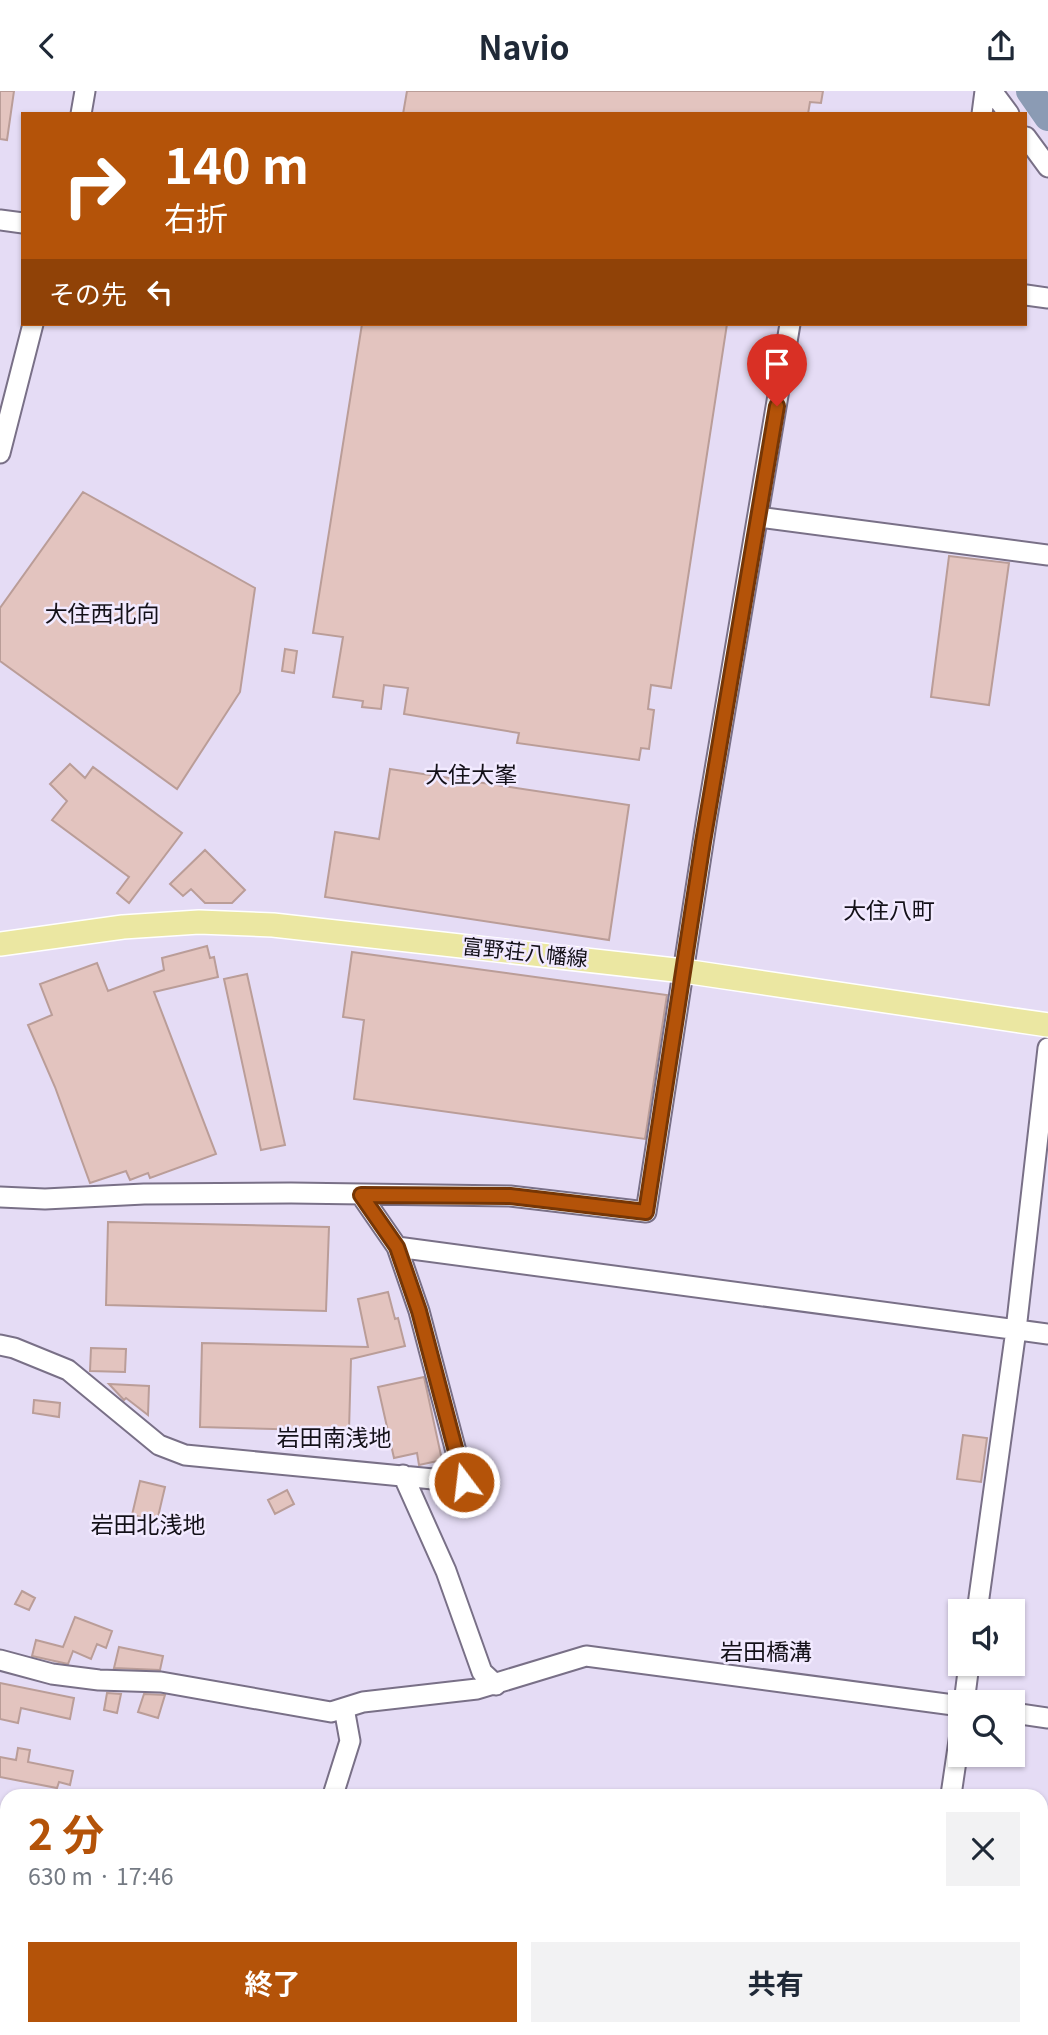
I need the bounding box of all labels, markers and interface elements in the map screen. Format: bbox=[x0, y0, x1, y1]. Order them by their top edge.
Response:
text: Navio bbox=[478, 23, 570, 69]
icon: back bbox=[28, 27, 66, 65]
icon: share bbox=[982, 27, 1020, 65]
text: 140 m bbox=[164, 127, 309, 198]
icon: right bbox=[49, 140, 140, 231]
text: 右折 bbox=[164, 193, 228, 239]
icon: left bbox=[141, 273, 179, 311]
text: その先 bbox=[49, 274, 127, 311]
pin bbox=[747, 334, 807, 406]
icon: arrive bbox=[758, 345, 796, 383]
district label: 大住西北向 bbox=[45, 595, 160, 629]
district label: 大住大峯 bbox=[425, 756, 517, 790]
district label: 大住八町 bbox=[843, 892, 935, 926]
street label: 富野荘八幡線 bbox=[461, 930, 589, 973]
district label: 岩田南浅地 bbox=[277, 1419, 392, 1453]
position arrow bbox=[427, 1445, 501, 1519]
district label: 岩田北浅地 bbox=[91, 1506, 206, 1540]
map controls bbox=[948, 1599, 1025, 1767]
button: sound bbox=[948, 1599, 1025, 1676]
district label: 岩田橋溝 bbox=[720, 1633, 812, 1667]
button: search bbox=[948, 1690, 1025, 1767]
text: 2 分 bbox=[28, 1801, 104, 1862]
button: close bbox=[946, 1812, 1020, 1886]
text: 630 m · 17:46 bbox=[28, 1858, 173, 1892]
button: 終了 bbox=[28, 1942, 517, 2022]
button: 共有 bbox=[531, 1942, 1020, 2022]

